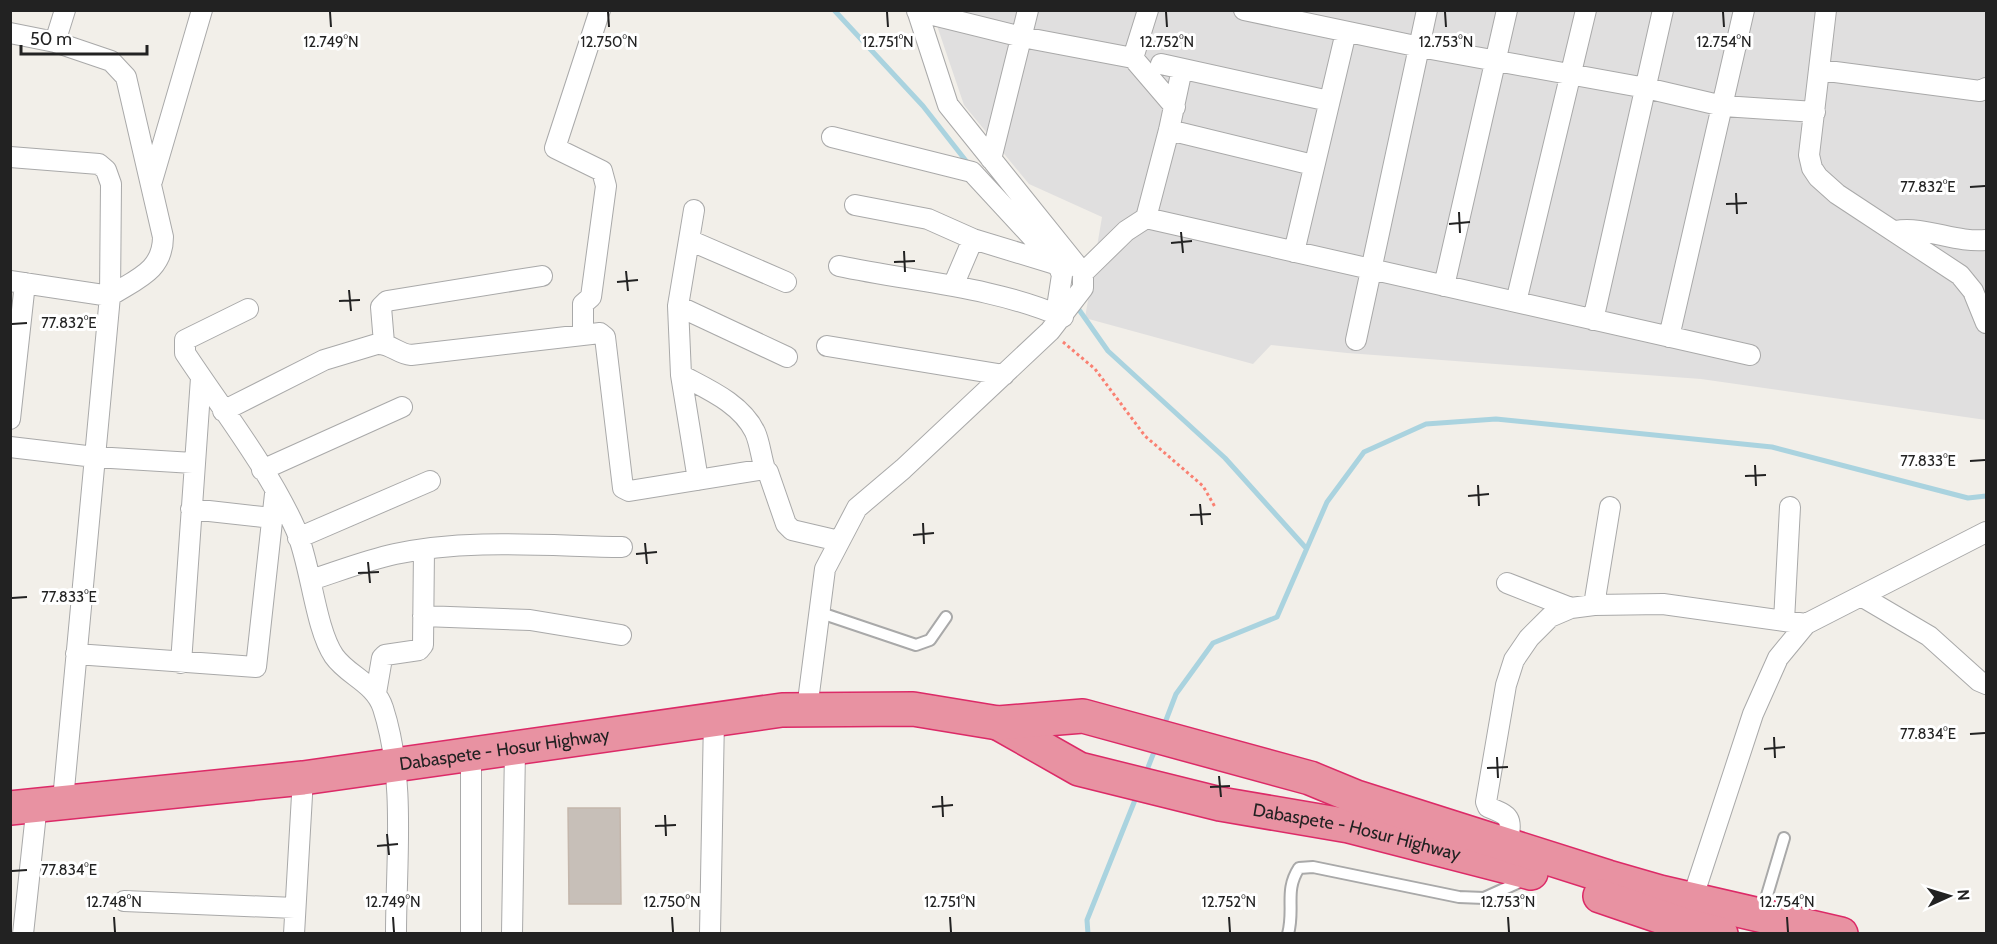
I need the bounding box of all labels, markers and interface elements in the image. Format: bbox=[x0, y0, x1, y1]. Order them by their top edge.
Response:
scale bar bbox=[21, 18, 147, 56]
text: 50 m bbox=[30, 28, 72, 50]
text: 12.749°N bbox=[303, 33, 359, 51]
text: 12.750°N bbox=[581, 33, 637, 51]
text: 12.751°N bbox=[862, 33, 914, 51]
text: 12.752°N bbox=[1140, 33, 1194, 51]
text: 12.753°N bbox=[1419, 33, 1473, 51]
text: 12.754°N bbox=[1697, 33, 1751, 51]
text: 77.832°E bbox=[1900, 178, 1956, 196]
text: 77.832°E bbox=[41, 314, 97, 332]
text: 77.833°E bbox=[1900, 452, 1956, 470]
text: 77.833°E bbox=[41, 588, 97, 606]
street label: Dabaspete - Hosur Highway bbox=[398, 724, 611, 775]
text: 77.834°E bbox=[1900, 725, 1956, 743]
street label: Dabaspete - Hosur Highway bbox=[1251, 799, 1463, 865]
text: 77.834°E bbox=[41, 861, 97, 879]
north arrow bbox=[1919, 866, 1979, 926]
text: N bbox=[1954, 889, 1973, 901]
text: 12.748°N bbox=[86, 893, 142, 911]
text: 12.749°N bbox=[365, 893, 421, 911]
text: 12.750°N bbox=[644, 893, 700, 911]
text: 12.751°N bbox=[924, 893, 976, 911]
text: 12.752°N bbox=[1202, 893, 1256, 911]
text: 12.753°N bbox=[1481, 893, 1535, 911]
text: 12.754°N bbox=[1760, 893, 1814, 911]

